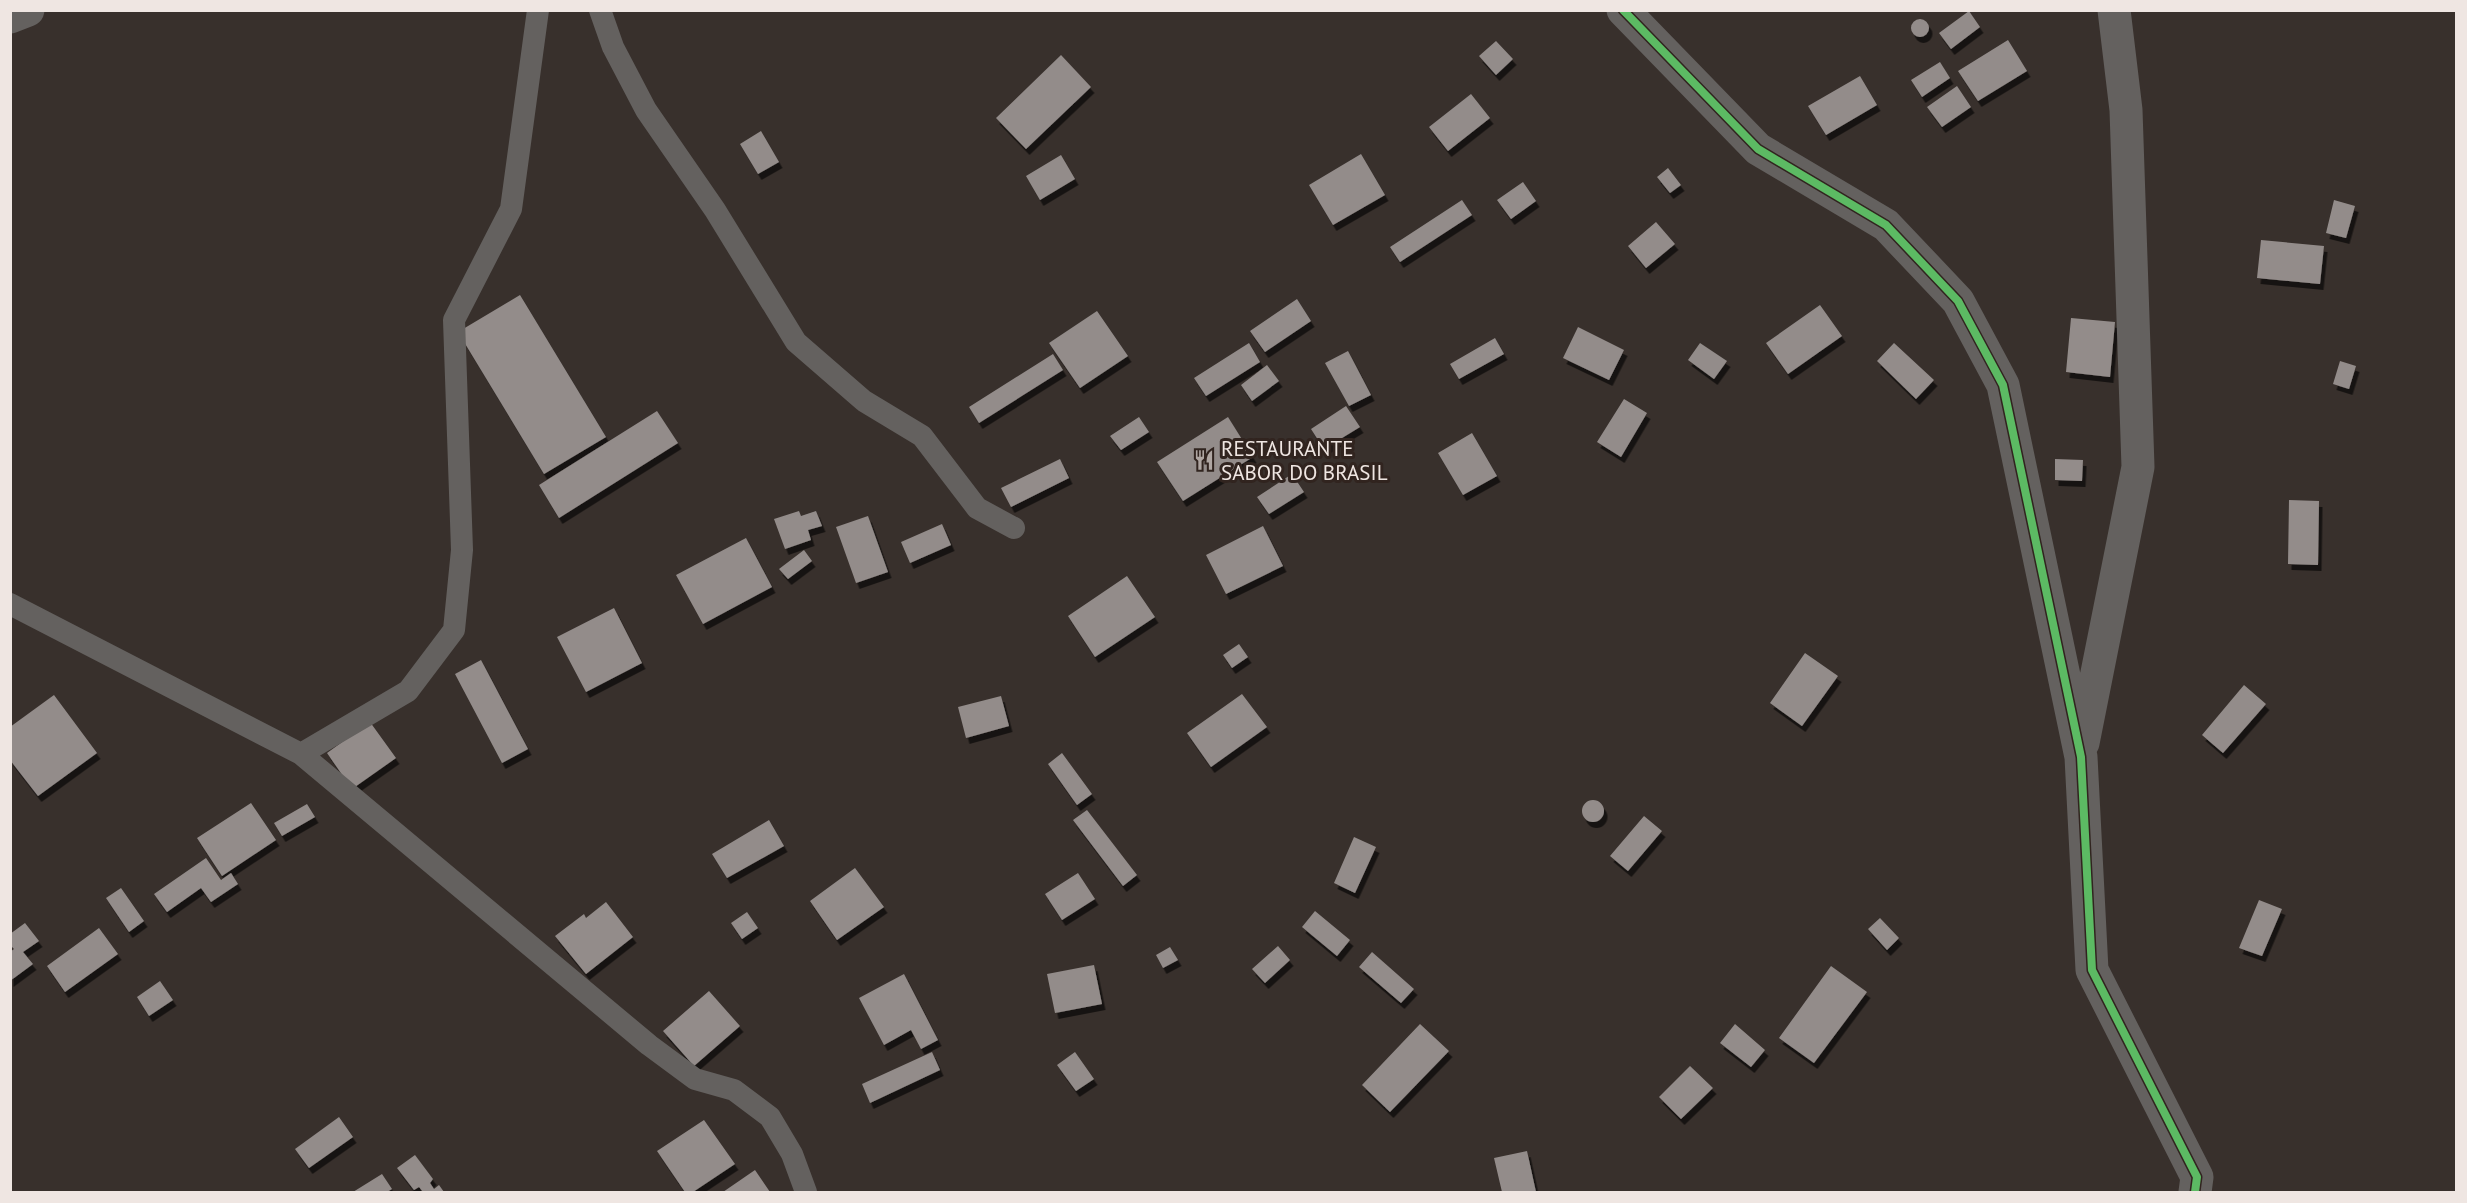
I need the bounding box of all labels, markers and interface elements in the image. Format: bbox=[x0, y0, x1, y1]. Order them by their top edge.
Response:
place label: RESTAURANTE SABOR DO BRASIL bbox=[1221, 435, 1388, 486]
restaurant icon: RESTAURANTE SABOR DO BRASIL bbox=[1192, 448, 1216, 472]

